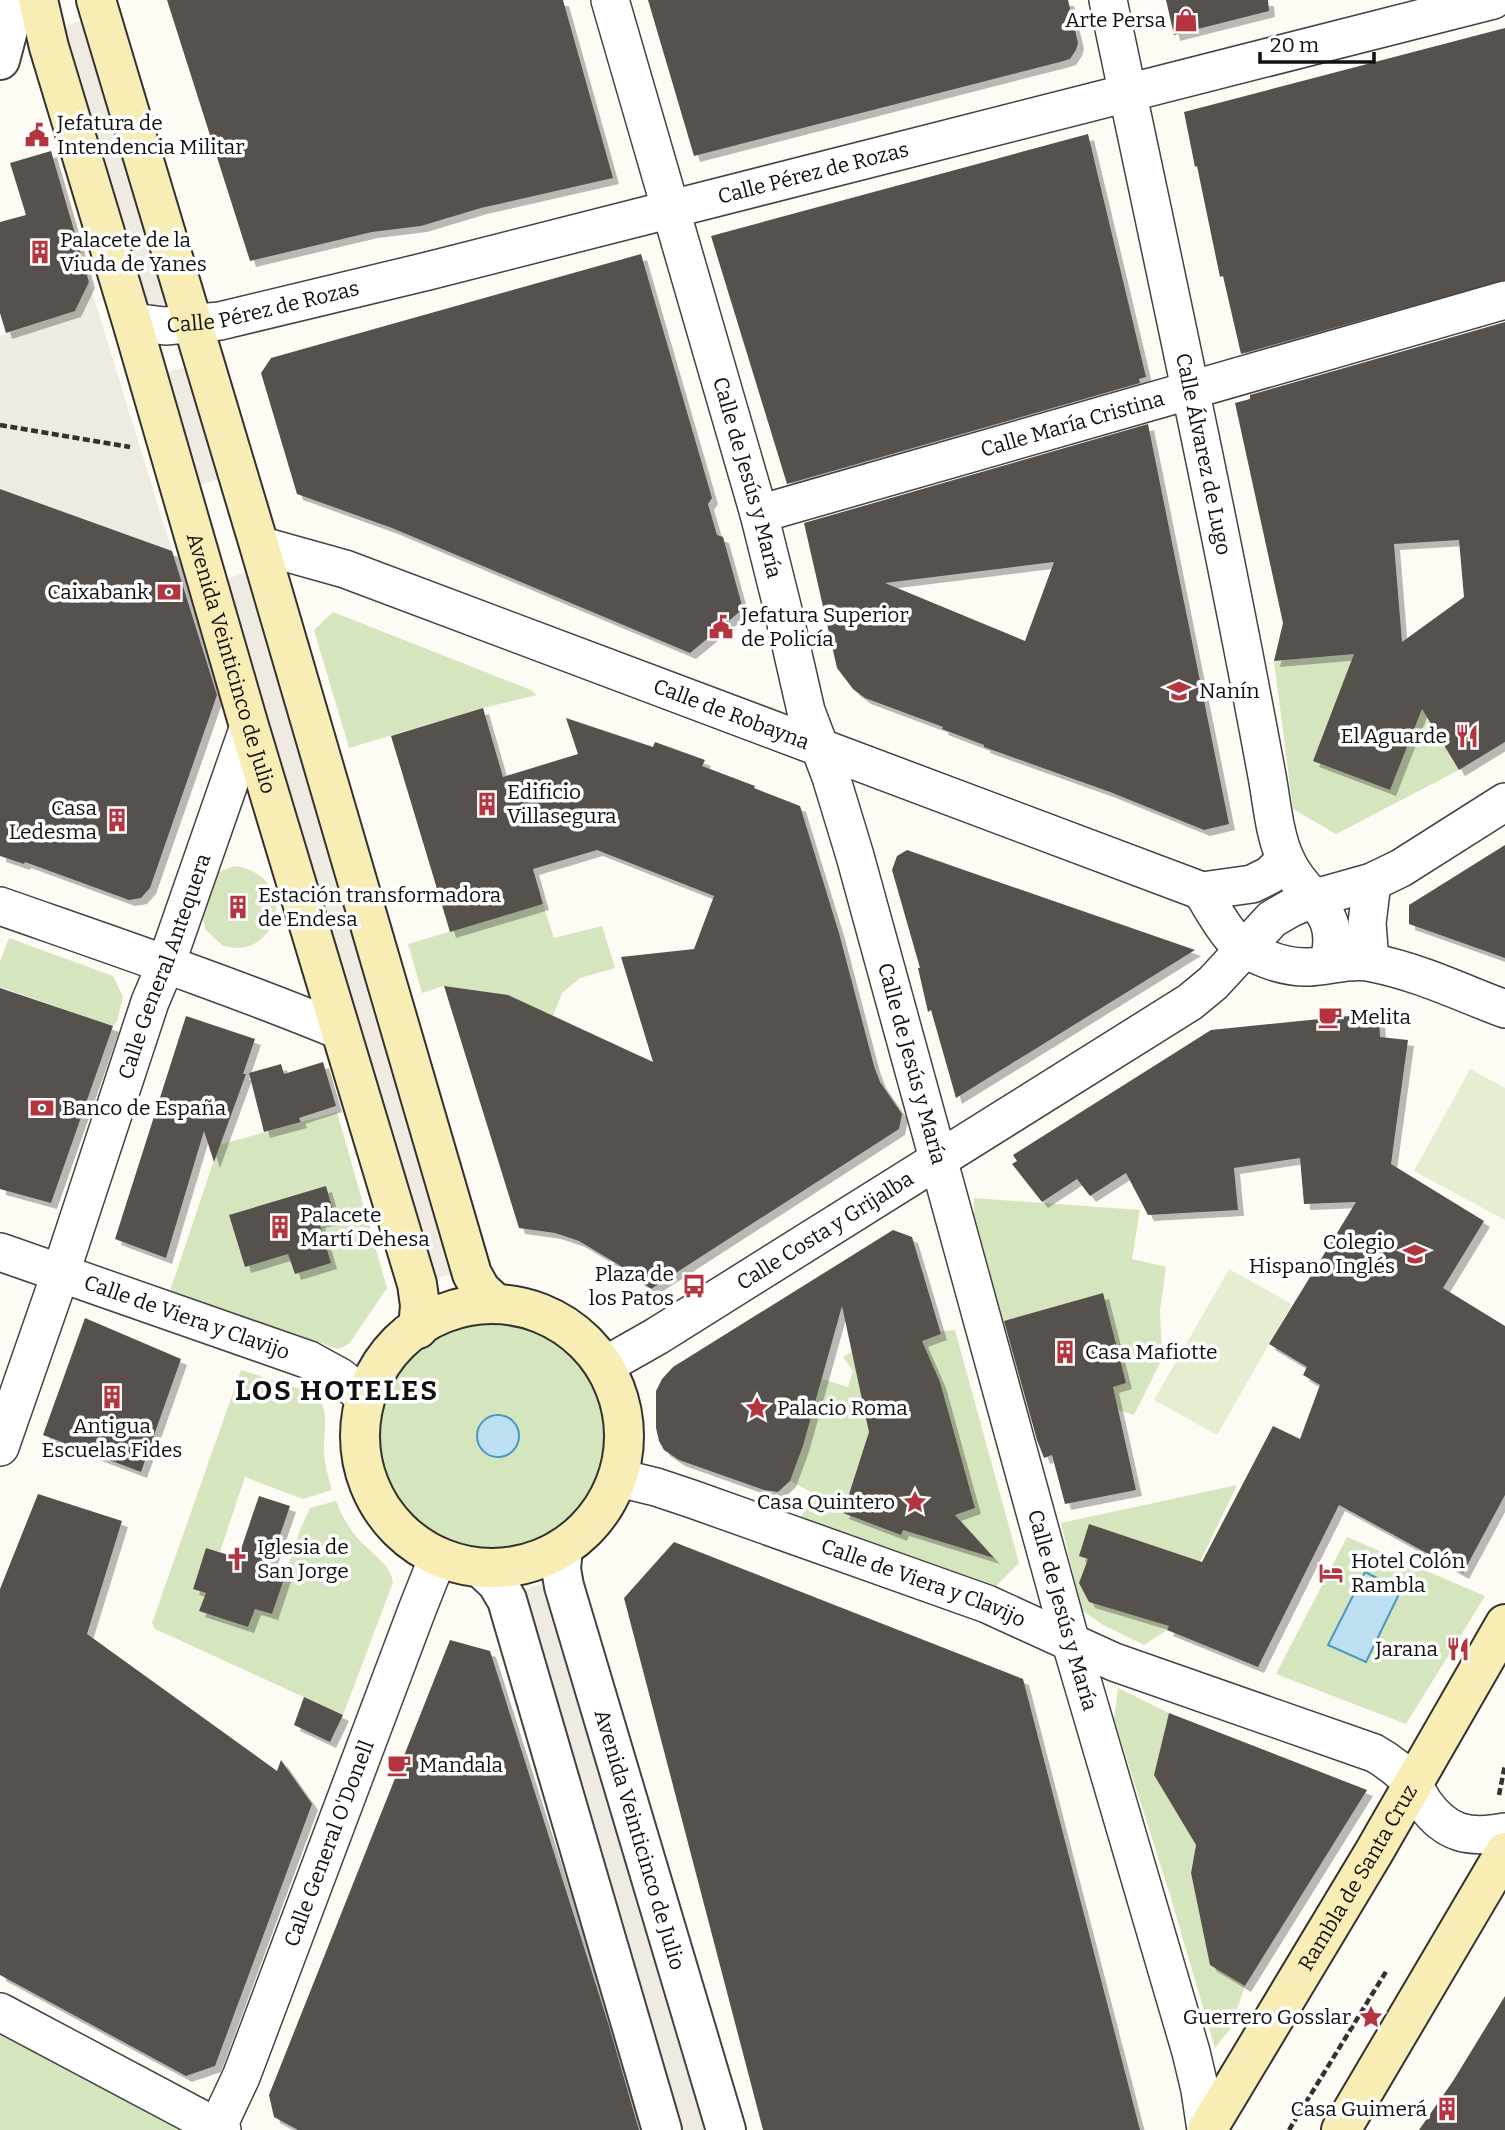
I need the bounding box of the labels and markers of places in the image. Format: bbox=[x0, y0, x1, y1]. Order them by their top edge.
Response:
shop icon: Arte Persa bbox=[1172, 6, 1200, 34]
place label: Arte Persa bbox=[1065, 7, 1166, 33]
place label: Jefatura de Intendencia Militar bbox=[56, 110, 245, 160]
public building icon: Jefatura de Intendencia Militar bbox=[23, 121, 51, 149]
place label: Palacete de la Viuda de Yanes bbox=[60, 227, 207, 277]
building icon: Palacete de la Viuda de Yanes bbox=[26, 238, 54, 266]
bank icon: Caixabank bbox=[155, 578, 183, 606]
place label: Caixabank bbox=[47, 579, 149, 605]
place label: Jefatura Superior de Policía bbox=[740, 602, 909, 652]
public building icon: Jefatura Superior de Policía bbox=[707, 613, 735, 641]
school or university icon: Nanín bbox=[1165, 677, 1193, 705]
place label: Nanín bbox=[1199, 678, 1260, 704]
restaurant icon: El Aguarde bbox=[1453, 722, 1481, 750]
place label: El Aguarde bbox=[1340, 723, 1447, 749]
place label: Edificio Villasegura bbox=[507, 779, 617, 829]
building icon: Edificio Villasegura bbox=[473, 790, 501, 818]
place label: Casa Ledesma bbox=[9, 795, 98, 845]
building icon: Casa Ledesma bbox=[103, 806, 131, 834]
place label: Estación transformadora de Endesa bbox=[258, 882, 502, 932]
building icon: Estación transformadora de Endesa bbox=[224, 893, 252, 921]
cafe icon: Melita bbox=[1316, 1003, 1344, 1031]
place label: Melita bbox=[1350, 1004, 1412, 1030]
bank icon: Banco de España bbox=[28, 1094, 56, 1122]
place label: Banco de España bbox=[62, 1095, 227, 1121]
place label: Palacete Martí Dehesa bbox=[300, 1202, 430, 1252]
building icon: Palacete Martí Dehesa bbox=[266, 1213, 294, 1241]
place label: Colegio Hispano Inglés bbox=[1249, 1229, 1395, 1279]
school or university icon: Colegio Hispano Inglés bbox=[1401, 1240, 1429, 1268]
place label: Plaza de los Patos bbox=[589, 1261, 674, 1311]
bus stop icon: Plaza de los Patos bbox=[680, 1272, 708, 1300]
building icon: Casa Mafiotte bbox=[1051, 1338, 1079, 1366]
place label: Casa Mafiotte bbox=[1085, 1339, 1217, 1365]
building icon: Antigua Escuelas Fides bbox=[98, 1383, 126, 1411]
place icon: Palacio Roma bbox=[743, 1394, 771, 1422]
place label: Palacio Roma bbox=[777, 1395, 908, 1421]
place label: Antigua Escuelas Fides bbox=[42, 1413, 182, 1463]
place icon: Casa Quintero bbox=[901, 1488, 929, 1516]
place label: Casa Quintero bbox=[757, 1489, 895, 1515]
place label: Iglesia de San Jorge bbox=[257, 1534, 349, 1584]
church icon: Iglesia de San Jorge bbox=[223, 1545, 251, 1573]
place label: Hotel Colón Rambla bbox=[1351, 1548, 1465, 1598]
hotel icon: Hotel Colón Rambla bbox=[1317, 1559, 1345, 1587]
restaurant icon: Jarana bbox=[1444, 1635, 1472, 1663]
place label: Jarana bbox=[1374, 1636, 1439, 1662]
cafe icon: Mandala bbox=[385, 1751, 413, 1779]
place label: Mandala bbox=[419, 1752, 504, 1778]
place icon: Guerrero Gosslar bbox=[1357, 2003, 1385, 2031]
place label: Guerrero Gosslar bbox=[1183, 2004, 1351, 2030]
building icon: Casa Guimerá bbox=[1433, 2095, 1461, 2123]
place label: Casa Guimerá bbox=[1291, 2096, 1427, 2122]

